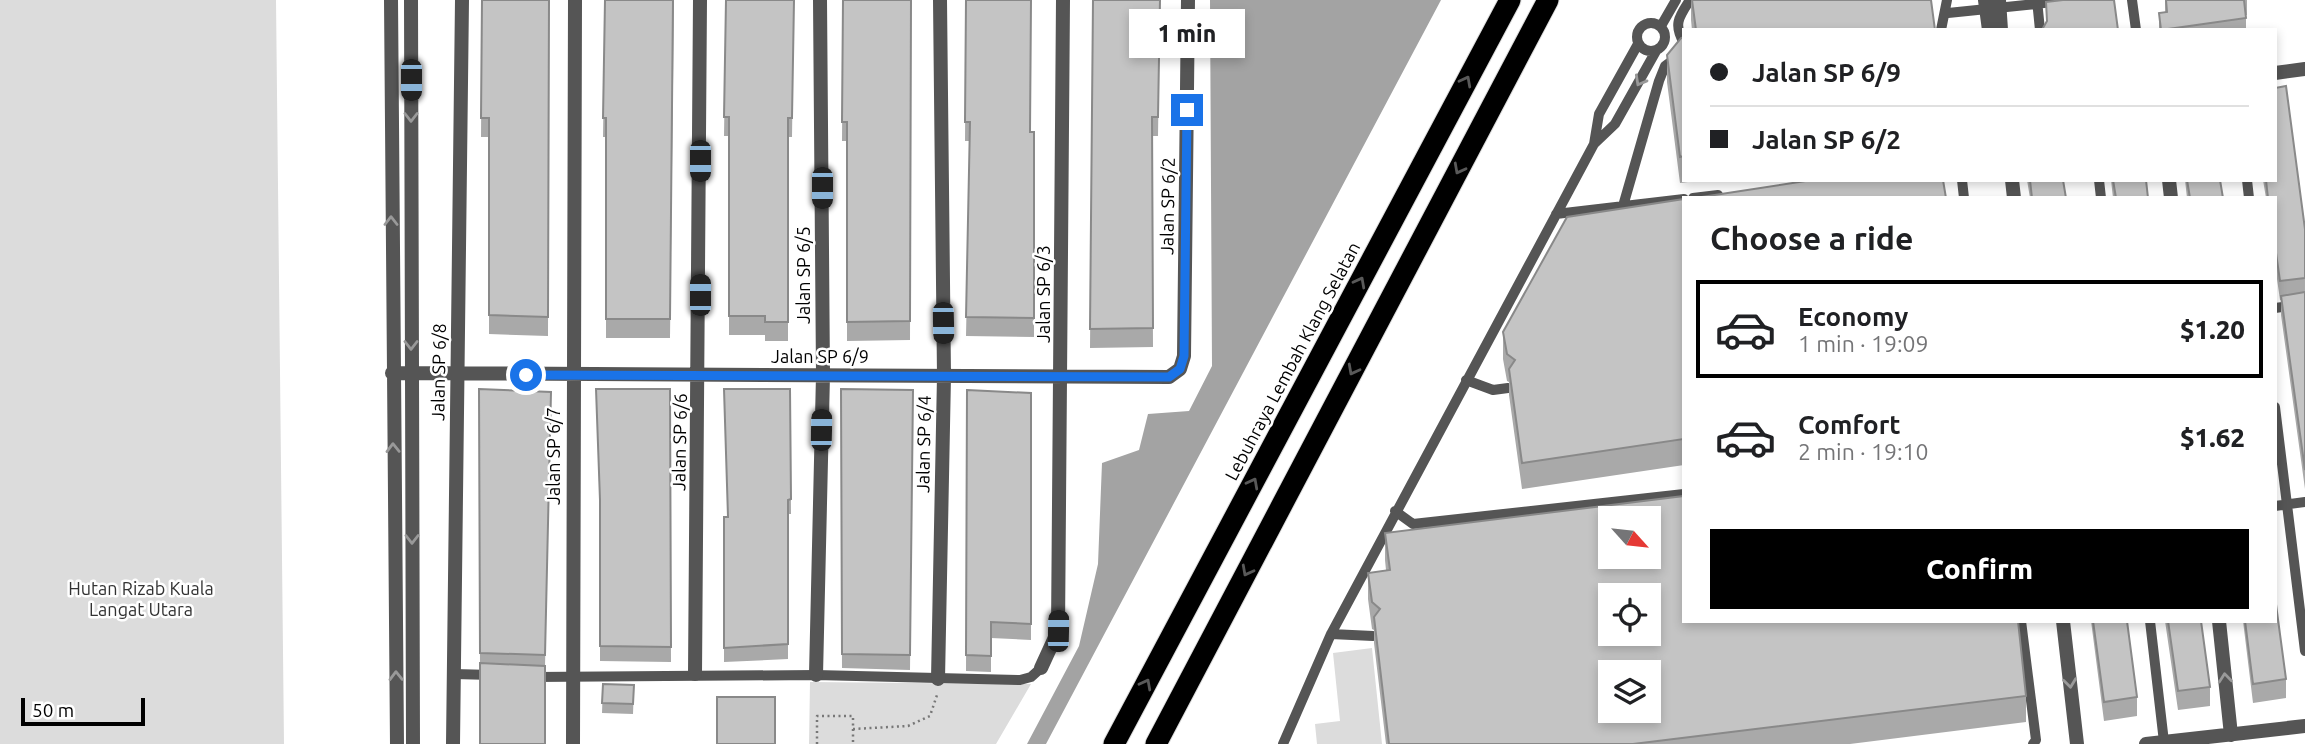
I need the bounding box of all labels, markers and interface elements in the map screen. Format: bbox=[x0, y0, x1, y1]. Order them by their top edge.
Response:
callout: 1 min bbox=[1129, 8, 1245, 57]
text: 1 min bbox=[1158, 21, 1216, 46]
text: Jalan SP 6/9 bbox=[1752, 58, 1901, 87]
car bbox=[401, 59, 422, 101]
one-way arrow bbox=[1634, 74, 1648, 86]
one-way arrow bbox=[1458, 76, 1472, 89]
route end bbox=[1171, 94, 1203, 126]
one-way arrow bbox=[403, 112, 419, 123]
text: Jalan SP 6/2 bbox=[1752, 125, 1901, 154]
car bbox=[690, 140, 711, 182]
street label: Jalan SP 6/2 bbox=[1156, 157, 1178, 255]
one-way arrow bbox=[1454, 162, 1468, 174]
car bbox=[812, 167, 833, 209]
one-way arrow bbox=[383, 215, 399, 226]
text: Choose a ride bbox=[1710, 220, 1913, 256]
street label: Jalan SP 6/5 bbox=[793, 226, 813, 324]
street label: Lebuhraya Lembah Klang Selatan bbox=[1221, 239, 1363, 483]
street label: Jalan SP 6/3 bbox=[1033, 245, 1053, 343]
car bbox=[690, 274, 711, 316]
one-way arrow bbox=[1351, 277, 1365, 289]
icon: car bbox=[1714, 298, 1777, 361]
car bbox=[933, 302, 954, 344]
text: Economy bbox=[1798, 302, 1908, 331]
text: $1.20 bbox=[2180, 315, 2245, 344]
street label: Jalan SP 6/8 bbox=[427, 323, 449, 421]
text: 1 min · 19:09 bbox=[1798, 331, 1929, 356]
one-way arrow bbox=[403, 340, 419, 350]
street label: Jalan SP 6/9 bbox=[771, 346, 869, 366]
route start bbox=[510, 359, 542, 391]
one-way arrow bbox=[1348, 363, 1362, 375]
street label: Jalan SP 6/6 bbox=[668, 393, 690, 491]
street label: Jalan SP 6/4 bbox=[912, 395, 934, 493]
icon: car bbox=[1714, 406, 1777, 469]
street label: Jalan SP 6/7 bbox=[543, 407, 563, 505]
car bbox=[811, 409, 832, 451]
text: Comfort bbox=[1798, 410, 1901, 439]
text: $1.62 bbox=[2180, 423, 2245, 452]
text: 2 min · 19:10 bbox=[1798, 439, 1929, 464]
one-way arrow bbox=[385, 443, 401, 453]
one-way arrow bbox=[1244, 478, 1258, 490]
north arrow bbox=[1598, 506, 1661, 569]
map controls bbox=[1598, 506, 1661, 723]
button: Confirm bbox=[1710, 529, 2249, 609]
one-way arrow bbox=[404, 534, 420, 545]
one-way arrow bbox=[1242, 564, 1255, 576]
park label: Hutan Rizab Kuala Langat Utara bbox=[68, 578, 214, 619]
button: locate bbox=[1598, 583, 1661, 646]
car bbox=[1048, 610, 1069, 652]
button: layers bbox=[1598, 660, 1661, 723]
one-way arrow bbox=[388, 670, 404, 681]
one-way arrow bbox=[2218, 672, 2233, 683]
one-way arrow bbox=[2063, 677, 2078, 688]
one-way arrow bbox=[1137, 679, 1151, 691]
scale bar bbox=[21, 695, 145, 727]
text: 50 m bbox=[32, 699, 74, 721]

